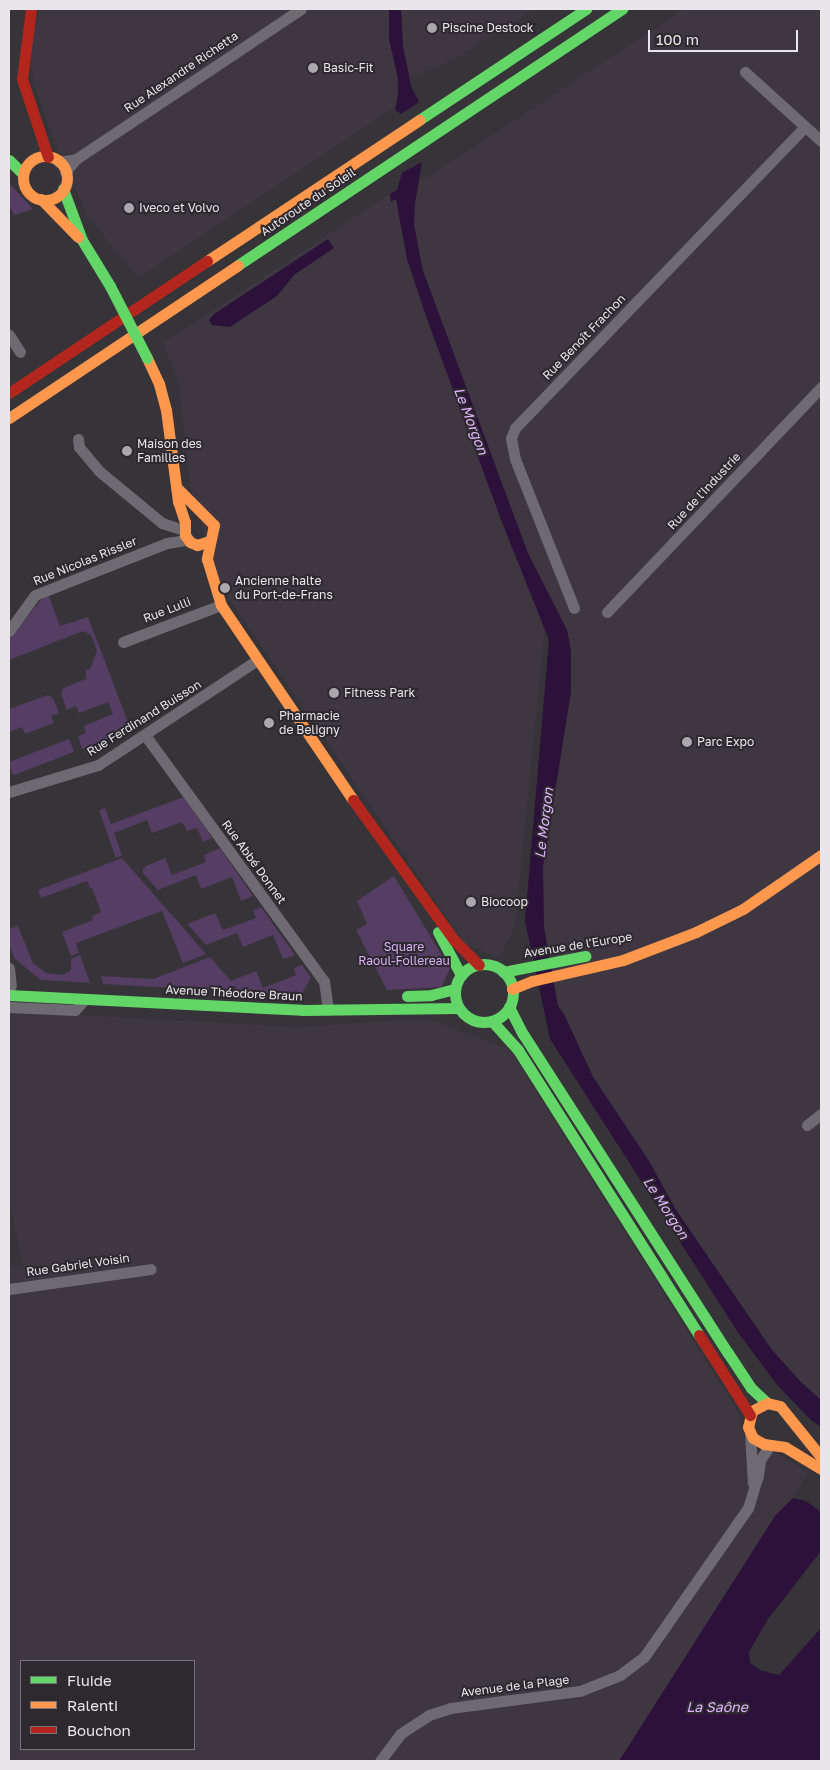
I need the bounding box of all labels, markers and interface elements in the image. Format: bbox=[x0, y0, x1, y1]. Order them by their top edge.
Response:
scale bar bbox=[650, 20, 800, 52]
place label: Piscine Destock bbox=[442, 21, 534, 35]
marker: Piscine Destock bbox=[426, 22, 438, 34]
street label: Rue Alexandre Richetta bbox=[121, 28, 241, 116]
text: 100 m bbox=[656, 30, 699, 48]
place label: Basic-Fit bbox=[323, 61, 374, 75]
marker: Basic-Fit bbox=[307, 62, 319, 74]
street label: Autoroute du Soleil bbox=[258, 165, 358, 239]
place label: Iveco et Volvo bbox=[139, 201, 220, 215]
marker: Iveco et Volvo bbox=[123, 202, 135, 214]
street label: Rue Benoît Frachon bbox=[540, 291, 628, 383]
water label: Le Morgon bbox=[450, 385, 492, 457]
place label: Maison des Familles bbox=[137, 437, 202, 465]
marker: Maison des Familles bbox=[121, 445, 133, 457]
street label: Rue de l'Industrie bbox=[665, 449, 743, 533]
street label: Rue Nicolas Rissler bbox=[31, 534, 139, 588]
place label: Ancienne halte du Port-de-Frans bbox=[235, 574, 333, 602]
marker: Ancienne halte du Port-de-Frans bbox=[219, 582, 231, 594]
street label: Rue Lulli bbox=[141, 594, 193, 626]
street label: Rue Ferdinand Buisson bbox=[84, 677, 204, 759]
place label: Fitness Park bbox=[344, 686, 415, 700]
marker: Fitness Park bbox=[328, 687, 340, 699]
place label: Pharmacie de Beligny bbox=[279, 709, 340, 737]
marker: Pharmacie de Beligny bbox=[263, 717, 275, 729]
place label: Parc Expo bbox=[697, 735, 754, 749]
marker: Parc Expo bbox=[681, 736, 693, 748]
water label: Le Morgon bbox=[531, 787, 557, 859]
street label: Rue Abbé Donnet bbox=[219, 817, 289, 907]
place label: Biocoop bbox=[481, 895, 528, 909]
marker: Biocoop bbox=[465, 896, 477, 908]
street label: Avenue de l'Europe bbox=[523, 929, 633, 961]
park label: Square Raoul-Follereau bbox=[358, 940, 450, 968]
street label: Avenue Théodore Braun bbox=[165, 982, 303, 1004]
water label: Le Morgon bbox=[640, 1174, 692, 1242]
street label: Rue Gabriel Voisin bbox=[25, 1251, 131, 1279]
legend bbox=[20, 1660, 195, 1750]
text: Fluide bbox=[67, 1671, 112, 1689]
street label: Avenue de la Plage bbox=[460, 1672, 570, 1700]
text: Ralenti bbox=[67, 1696, 118, 1714]
water label: La Saône bbox=[686, 1699, 748, 1715]
text: Bouchon bbox=[67, 1721, 131, 1739]

